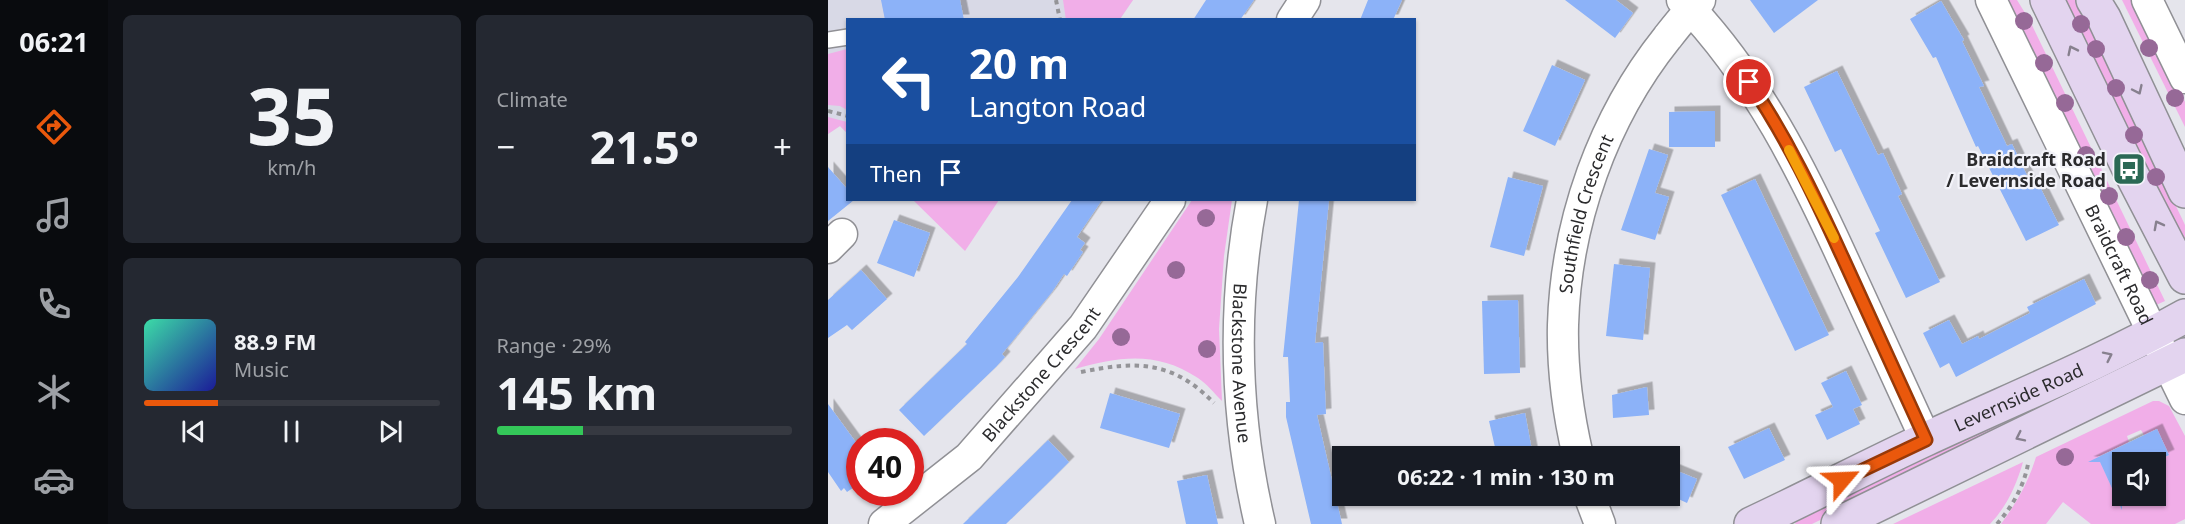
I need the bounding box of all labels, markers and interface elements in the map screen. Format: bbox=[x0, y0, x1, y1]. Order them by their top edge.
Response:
text: 06:21 bbox=[19, 23, 89, 60]
text: 20 m bbox=[969, 34, 1069, 91]
icon: left bbox=[870, 42, 948, 120]
one-way arrow bbox=[2068, 45, 2079, 56]
pin bbox=[1723, 56, 1774, 107]
text: 35 bbox=[247, 62, 336, 168]
icon: arrive bbox=[1732, 65, 1765, 98]
one-way arrow bbox=[2130, 84, 2142, 95]
text: Climate bbox=[497, 86, 568, 113]
text: Langton Road bbox=[969, 88, 1146, 125]
icon: directions bbox=[33, 106, 75, 148]
text: 21.5° bbox=[590, 116, 699, 177]
text: − bbox=[497, 124, 515, 169]
text: + bbox=[773, 124, 792, 169]
street label: Southfield Crescent bbox=[1553, 130, 1619, 295]
place label: Braidcraft Road / Levernside Road bbox=[1946, 147, 2106, 192]
bus stop icon: Braidcraft Road / Levernside Road bbox=[2111, 151, 2147, 187]
text: km/h bbox=[267, 154, 316, 181]
icon: arrive bbox=[934, 156, 967, 189]
text: Then bbox=[870, 158, 922, 188]
icon: music bbox=[33, 194, 75, 236]
street label: Braidcraft Road bbox=[2080, 200, 2159, 329]
one-way arrow bbox=[2154, 220, 2165, 231]
street label: Blackstone Avenue bbox=[1227, 282, 1257, 444]
icon: phone bbox=[33, 283, 75, 325]
street label: Blackstone Crescent bbox=[976, 302, 1106, 446]
text: 88.9 FM bbox=[234, 326, 316, 356]
text: Range · 29% bbox=[497, 332, 611, 359]
one-way arrow bbox=[2102, 352, 2113, 363]
text: Music bbox=[234, 356, 289, 383]
street label: Levernside Road bbox=[1950, 357, 2087, 437]
text: 145 km bbox=[497, 362, 657, 423]
icon: climate bbox=[33, 371, 75, 413]
icon: previous bbox=[177, 415, 210, 448]
icon: pause bbox=[275, 415, 308, 448]
icon: next bbox=[374, 415, 407, 448]
speed limit sign: 40 bbox=[846, 428, 924, 506]
one-way arrow bbox=[2015, 430, 2026, 442]
position arrow bbox=[1810, 448, 1874, 512]
map controls bbox=[2112, 452, 2166, 506]
button: sound bbox=[2112, 452, 2166, 506]
icon: car bbox=[33, 459, 75, 501]
text: 06:22 · 1 min · 130 m bbox=[1397, 461, 1615, 491]

